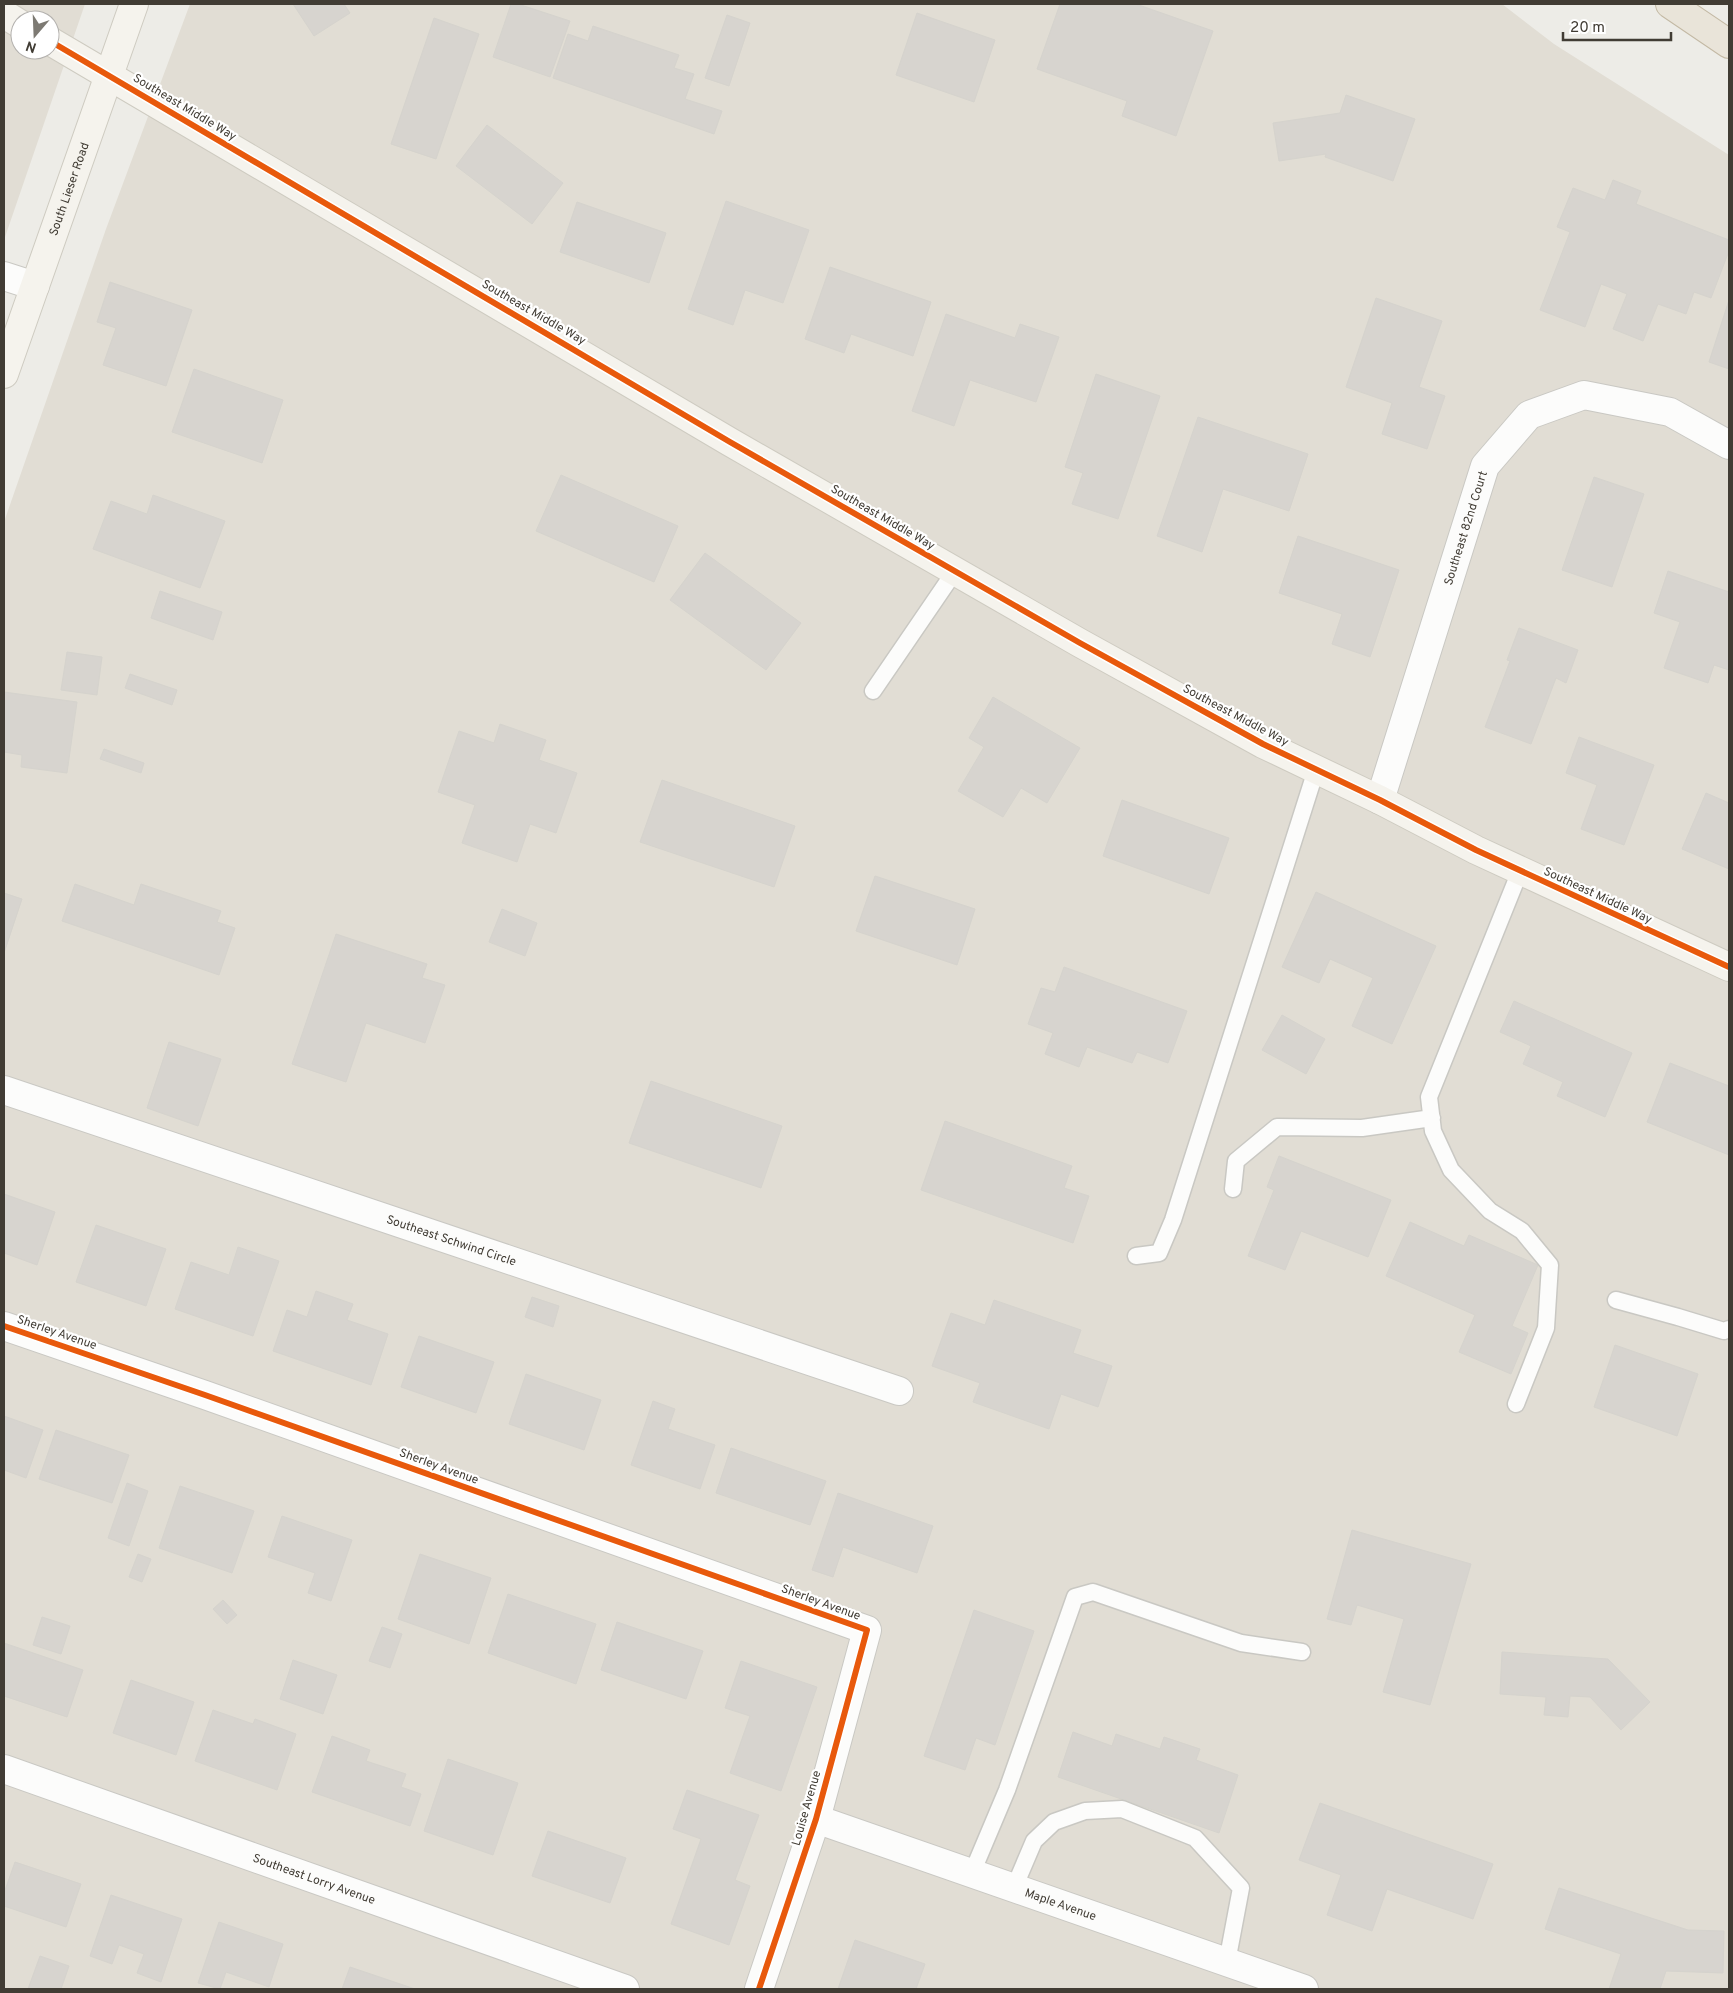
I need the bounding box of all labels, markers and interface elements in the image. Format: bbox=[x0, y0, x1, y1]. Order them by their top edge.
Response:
north arrow bbox=[10, 10, 60, 60]
scale bar bbox=[1563, 10, 1670, 42]
text: 20 m bbox=[1570, 19, 1605, 38]
text: N bbox=[24, 36, 39, 56]
street label: Southeast Middle Way bbox=[130, 71, 239, 145]
street label: South Lieser Road bbox=[46, 141, 94, 238]
street label: Southeast Middle Way bbox=[478, 276, 589, 349]
street label: Southeast 82nd Court bbox=[1441, 469, 1492, 588]
street label: Southeast Middle Way bbox=[827, 481, 938, 554]
street label: Southeast Middle Way bbox=[1180, 681, 1291, 751]
street label: Southeast Middle Way bbox=[1541, 864, 1654, 928]
street label: Southeast Schwind Circle bbox=[384, 1212, 518, 1271]
street label: Sherley Avenue bbox=[15, 1312, 99, 1354]
street label: Sherley Avenue bbox=[397, 1445, 481, 1489]
street label: Sherley Avenue bbox=[779, 1581, 863, 1625]
street label: Louise Avenue bbox=[789, 1769, 825, 1848]
street label: Southeast Lorry Avenue bbox=[250, 1851, 377, 1909]
street label: Maple Avenue bbox=[1022, 1885, 1098, 1925]

